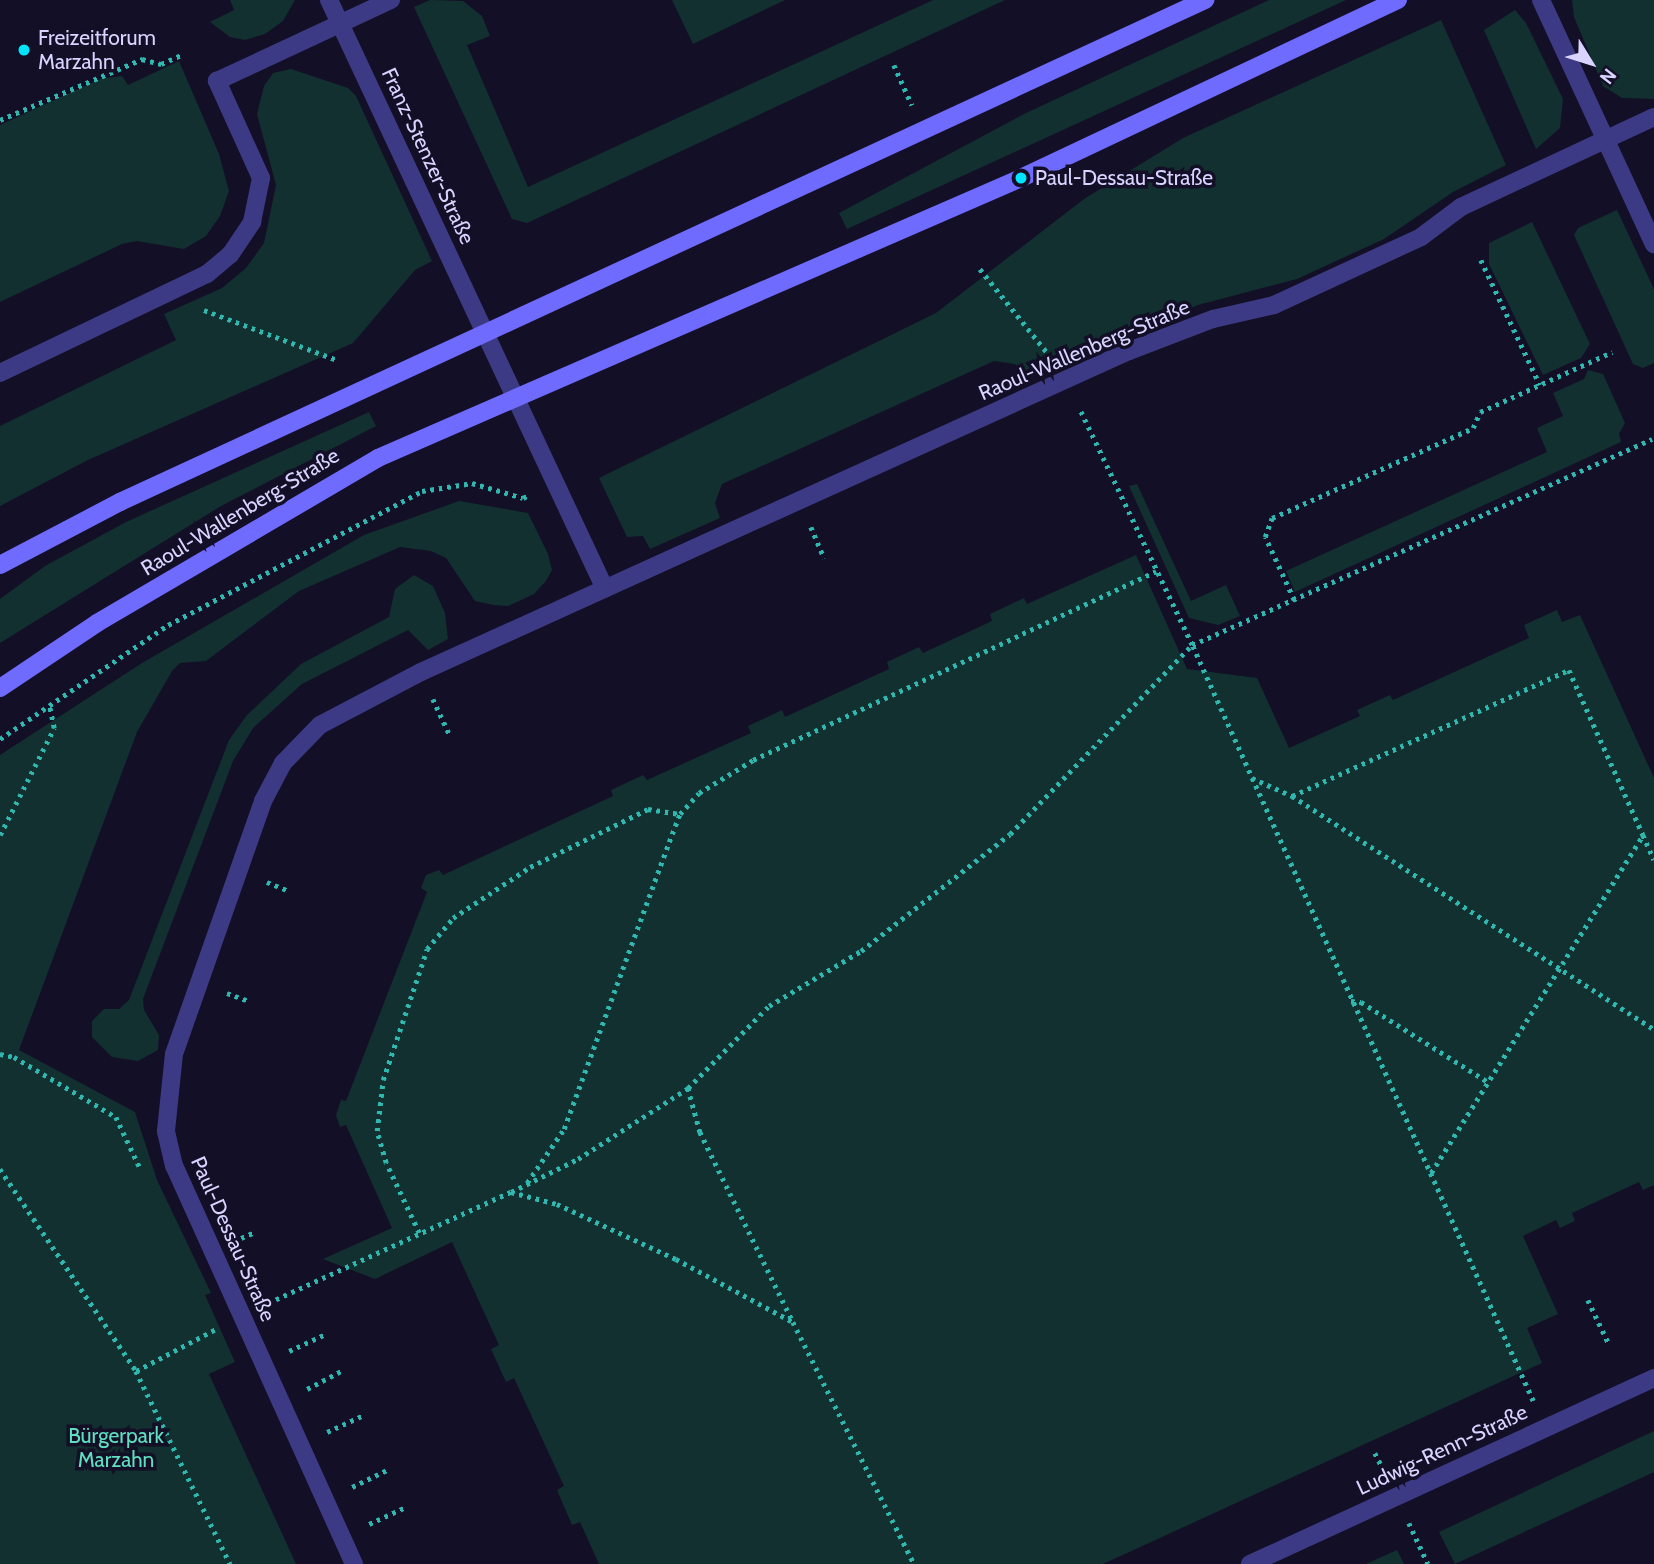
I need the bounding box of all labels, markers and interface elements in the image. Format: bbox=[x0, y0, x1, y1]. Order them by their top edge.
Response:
place label: Freizeitforum Marzahn bbox=[38, 25, 156, 75]
north arrow bbox=[1556, 28, 1626, 98]
marker: Freizeitforum Marzahn bbox=[16, 42, 32, 58]
street label: Franz-Stenzer-Straße bbox=[376, 64, 480, 248]
text: N bbox=[1595, 64, 1621, 89]
place label: Paul-Dessau-Straße bbox=[1035, 165, 1213, 191]
marker: Paul-Dessau-Straße bbox=[1013, 170, 1029, 186]
street label: Raoul-Wallenberg-Straße bbox=[975, 294, 1193, 406]
street label: Raoul-Wallenberg-Straße bbox=[136, 443, 344, 581]
street label: Paul-Dessau-Straße bbox=[185, 1153, 281, 1325]
street label: Ludwig-Renn-Straße bbox=[1353, 1399, 1531, 1501]
park label: Bürgerpark Marzahn bbox=[68, 1423, 164, 1473]

